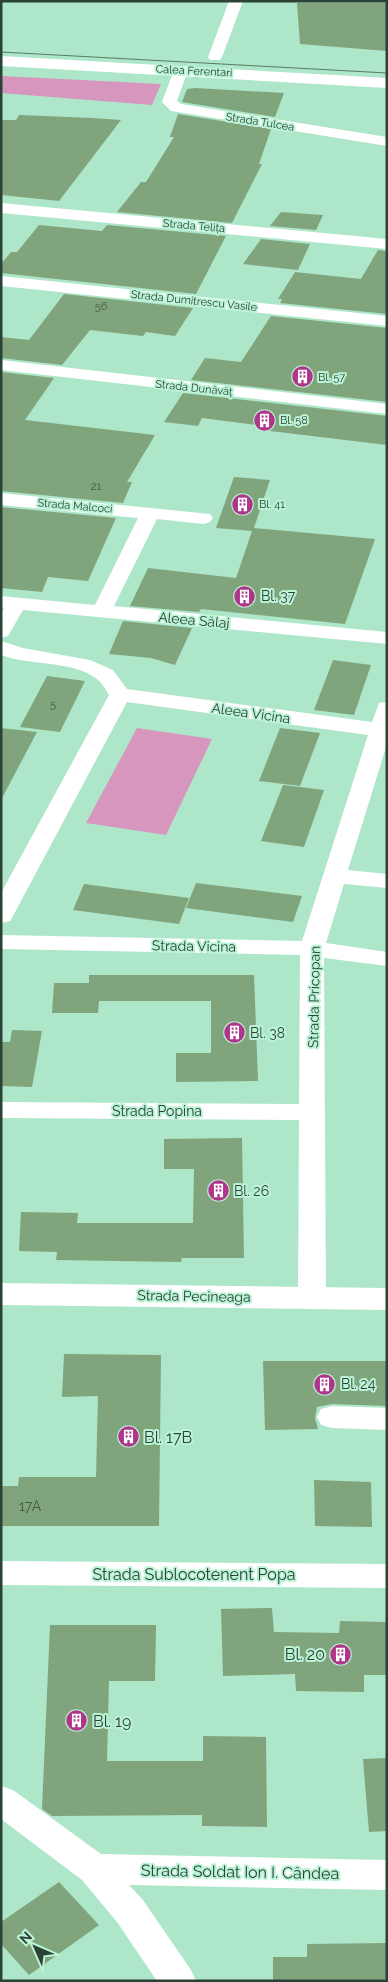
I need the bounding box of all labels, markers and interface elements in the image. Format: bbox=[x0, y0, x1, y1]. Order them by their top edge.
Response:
street label: Calea Ferentari bbox=[155, 62, 233, 80]
street label: Strada Tulcea bbox=[225, 110, 295, 134]
street label: Strada Telița bbox=[162, 217, 226, 235]
street label: Strada Dumitrescu Vasile bbox=[130, 288, 258, 314]
house number: 56 bbox=[95, 300, 108, 313]
building icon: Bl. 57 bbox=[290, 365, 314, 389]
place label: Bl. 57 bbox=[318, 371, 345, 384]
street label: Strada Dunăvăț bbox=[155, 377, 234, 399]
building icon: Bl. 58 bbox=[252, 408, 276, 432]
place label: Bl. 58 bbox=[280, 414, 308, 427]
house number: 21 bbox=[91, 480, 102, 493]
building icon: Bl. 41 bbox=[231, 492, 255, 516]
street label: Strada Malcoci bbox=[37, 496, 113, 516]
place label: Bl. 41 bbox=[259, 498, 285, 511]
building icon: Bl. 37 bbox=[233, 584, 257, 608]
place label: Bl. 37 bbox=[261, 588, 296, 604]
street label: Aleea Sălaj bbox=[158, 609, 230, 631]
house number: 5 bbox=[50, 698, 56, 711]
street label: Aleea Vicina bbox=[211, 700, 291, 726]
street label: Strada Vicina bbox=[152, 937, 236, 955]
street label: Strada Pricopan bbox=[305, 946, 323, 1048]
building icon: Bl. 38 bbox=[222, 1021, 246, 1045]
place label: Bl. 38 bbox=[250, 1025, 285, 1041]
street label: Strada Popina bbox=[112, 1103, 202, 1119]
building icon: Bl. 26 bbox=[206, 1179, 230, 1203]
place label: Bl. 26 bbox=[234, 1183, 269, 1199]
street label: Strada Pecineaga bbox=[137, 1287, 251, 1305]
building icon: Bl. 24 bbox=[313, 1372, 337, 1396]
place label: Bl. 24 bbox=[341, 1376, 376, 1392]
building icon: Bl. 17B bbox=[116, 1425, 140, 1449]
place label: Bl. 17B bbox=[144, 1428, 192, 1447]
house number: 17A bbox=[19, 1498, 42, 1514]
street label: Strada Sublocotenent Popa bbox=[93, 1565, 295, 1584]
building icon: Bl. 20 bbox=[329, 1642, 353, 1666]
place label: Bl. 20 bbox=[285, 1645, 325, 1664]
building icon: Bl. 19 bbox=[65, 1709, 89, 1733]
place label: Bl. 19 bbox=[93, 1712, 131, 1731]
street label: Strada Soldat Ion I. Cândea bbox=[141, 1861, 339, 1883]
north arrow bbox=[10, 1922, 60, 1972]
text: N bbox=[16, 1928, 35, 1947]

